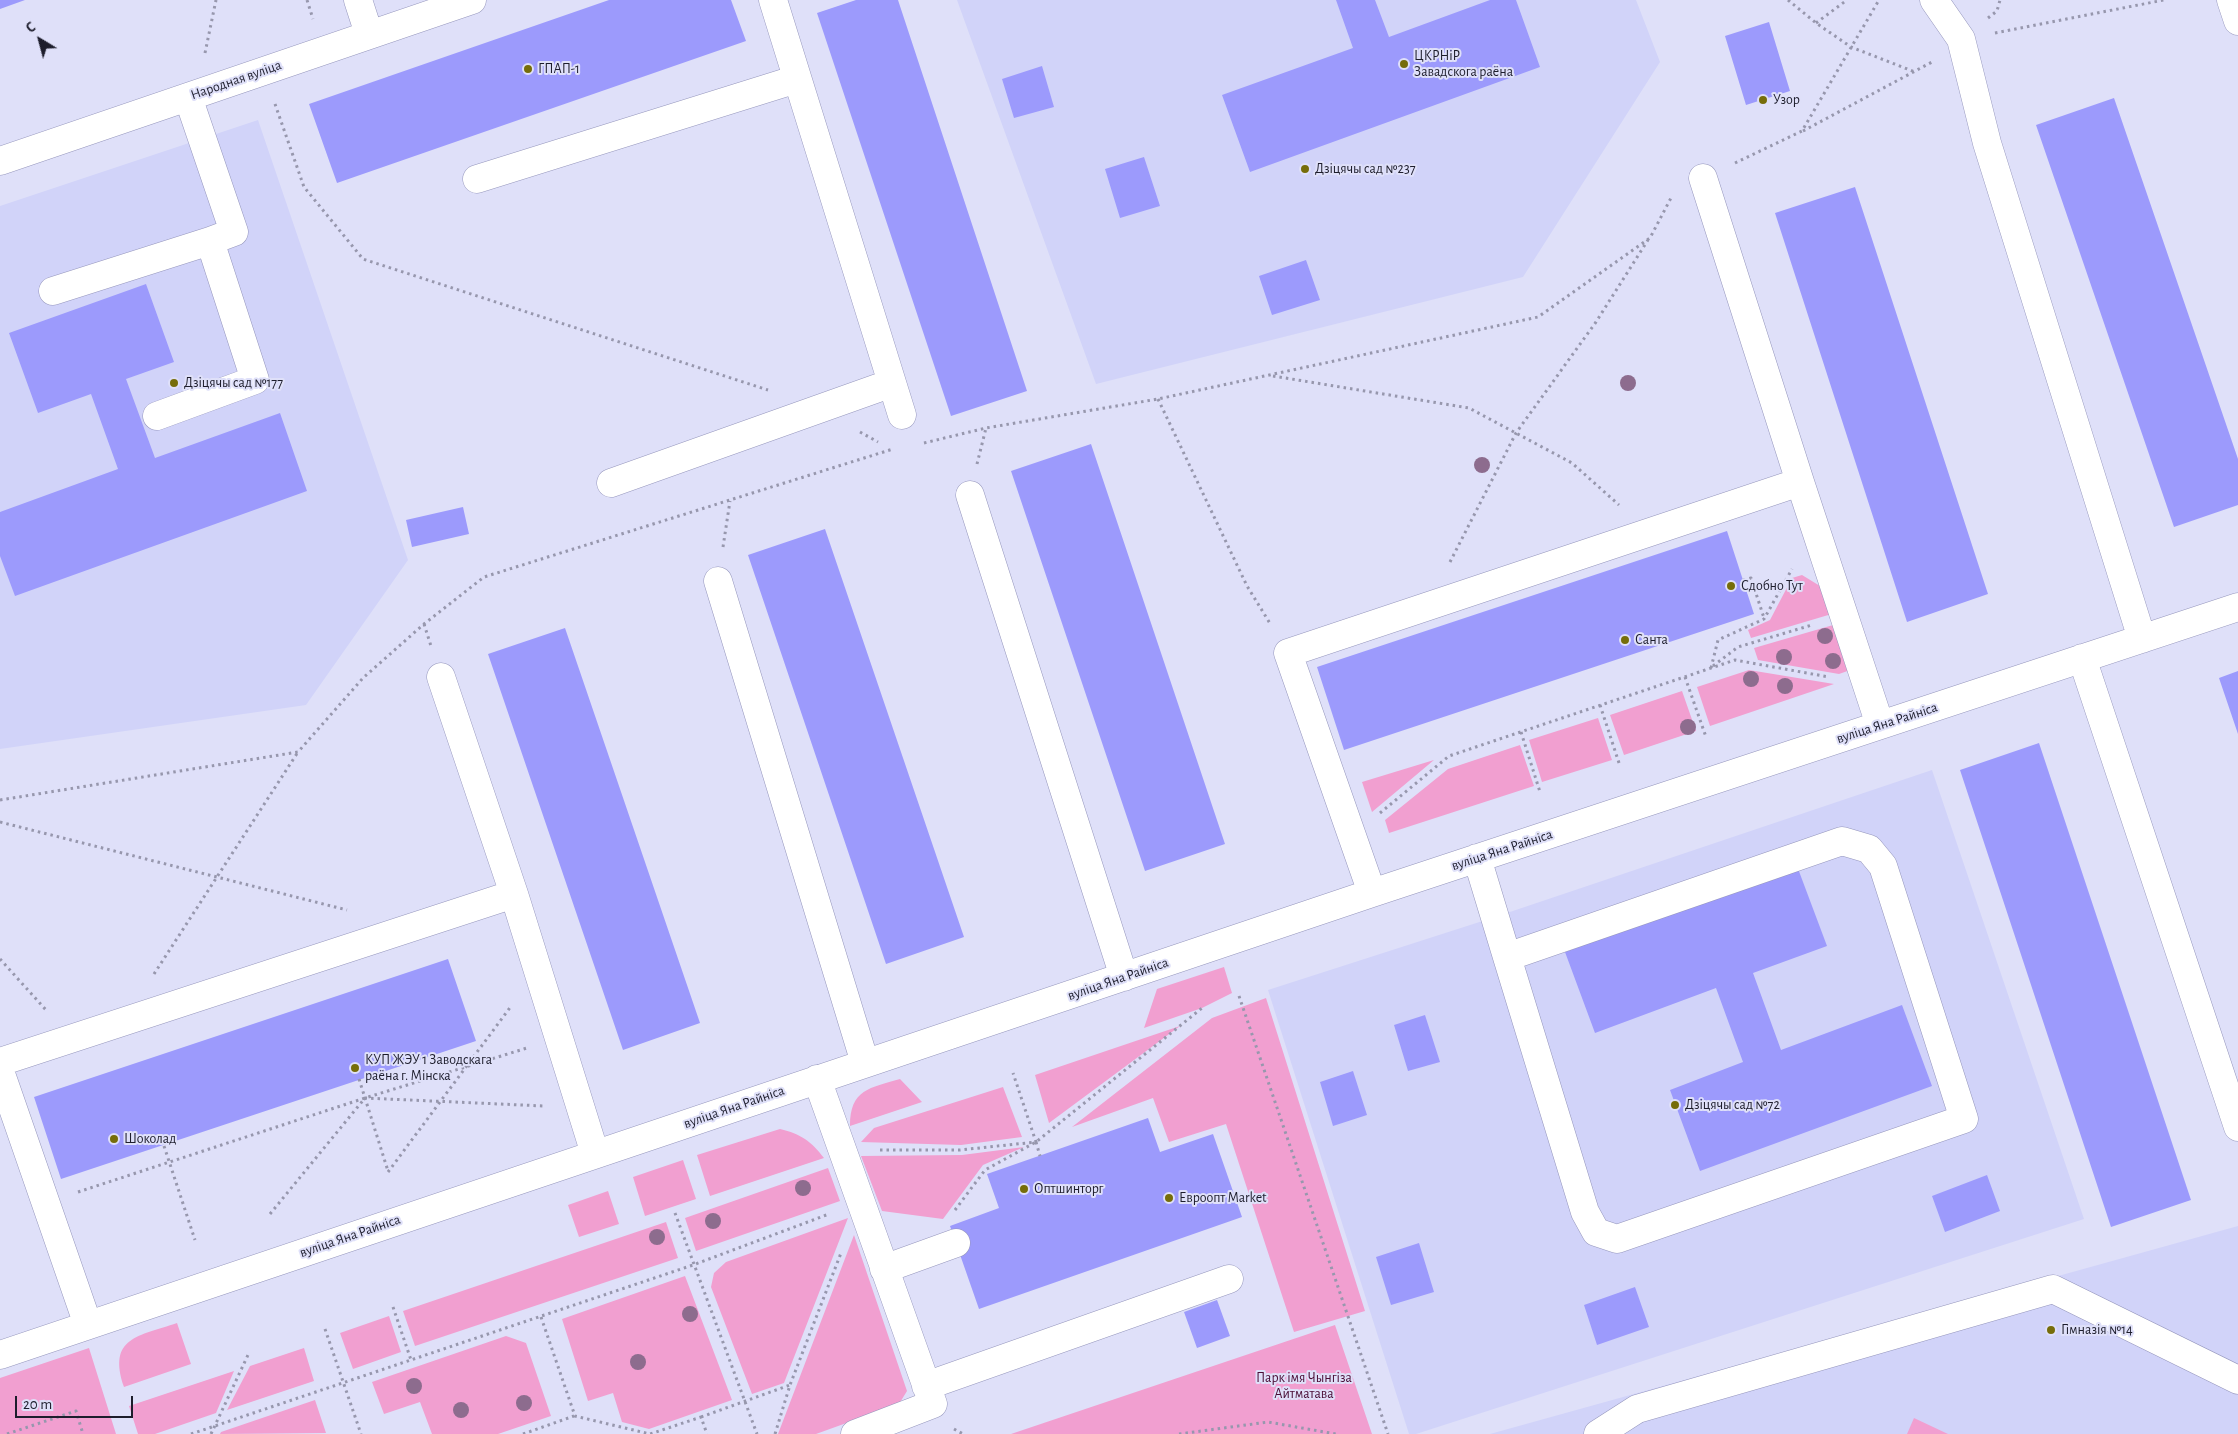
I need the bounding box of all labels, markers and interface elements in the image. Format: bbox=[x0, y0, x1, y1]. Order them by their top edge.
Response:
north arrow bbox=[15, 15, 65, 65]
text: С bbox=[24, 20, 38, 36]
place label: ЦКРНіР Завадскога раёна bbox=[1414, 48, 1513, 80]
street label: Народная вуліца bbox=[188, 57, 284, 103]
marker: ЦКРНіР Завадскога раёна bbox=[1398, 58, 1410, 70]
place label: ГПАП-1 bbox=[538, 61, 580, 77]
marker: ГПАП-1 bbox=[522, 63, 534, 75]
place label: Узор bbox=[1773, 92, 1800, 108]
marker: Узор bbox=[1757, 94, 1769, 106]
place label: Дзіцячы сад №237 bbox=[1315, 161, 1416, 177]
marker: Дзіцячы сад №237 bbox=[1299, 163, 1311, 175]
place label: Дзіцячы сад №177 bbox=[184, 375, 283, 391]
marker: Дзіцячы сад №177 bbox=[168, 377, 180, 389]
place label: Сдобно Тут bbox=[1741, 578, 1803, 594]
marker: Сдобно Тут bbox=[1725, 580, 1737, 592]
place label: Санта bbox=[1635, 632, 1668, 648]
marker: Санта bbox=[1619, 634, 1631, 646]
street label: вуліца Яна Райніса bbox=[1834, 699, 1940, 747]
street label: вуліца Яна Райніса bbox=[1449, 826, 1555, 874]
street label: вуліца Яна Райніса bbox=[1065, 954, 1171, 1004]
place label: КУП ЖЭУ 1 Заводскага раёна г. Мінска bbox=[365, 1052, 492, 1084]
marker: КУП ЖЭУ 1 Заводскага раёна г. Мінска bbox=[349, 1062, 361, 1074]
street label: вуліца Яна Райніса bbox=[681, 1082, 787, 1132]
place label: Дзіцячы сад №72 bbox=[1685, 1097, 1780, 1113]
marker: Дзіцячы сад №72 bbox=[1669, 1099, 1681, 1111]
place label: Шоколад bbox=[124, 1131, 176, 1147]
marker: Шоколад bbox=[108, 1133, 120, 1145]
place label: Оптшинторг bbox=[1034, 1181, 1103, 1197]
marker: Оптшинторг bbox=[1018, 1183, 1030, 1195]
place label: Евроопт Market bbox=[1179, 1190, 1267, 1206]
marker: Евроопт Market bbox=[1163, 1192, 1175, 1204]
street label: вуліца Яна Райніса bbox=[297, 1211, 403, 1261]
place label: Гімназія №14 bbox=[2061, 1322, 2133, 1338]
marker: Гімназія №14 bbox=[2045, 1324, 2057, 1336]
park label: Парк імя Чынгіза Айтматава bbox=[1256, 1370, 1352, 1402]
scale bar bbox=[18, 1386, 135, 1418]
text: 20 m bbox=[23, 1397, 52, 1412]

